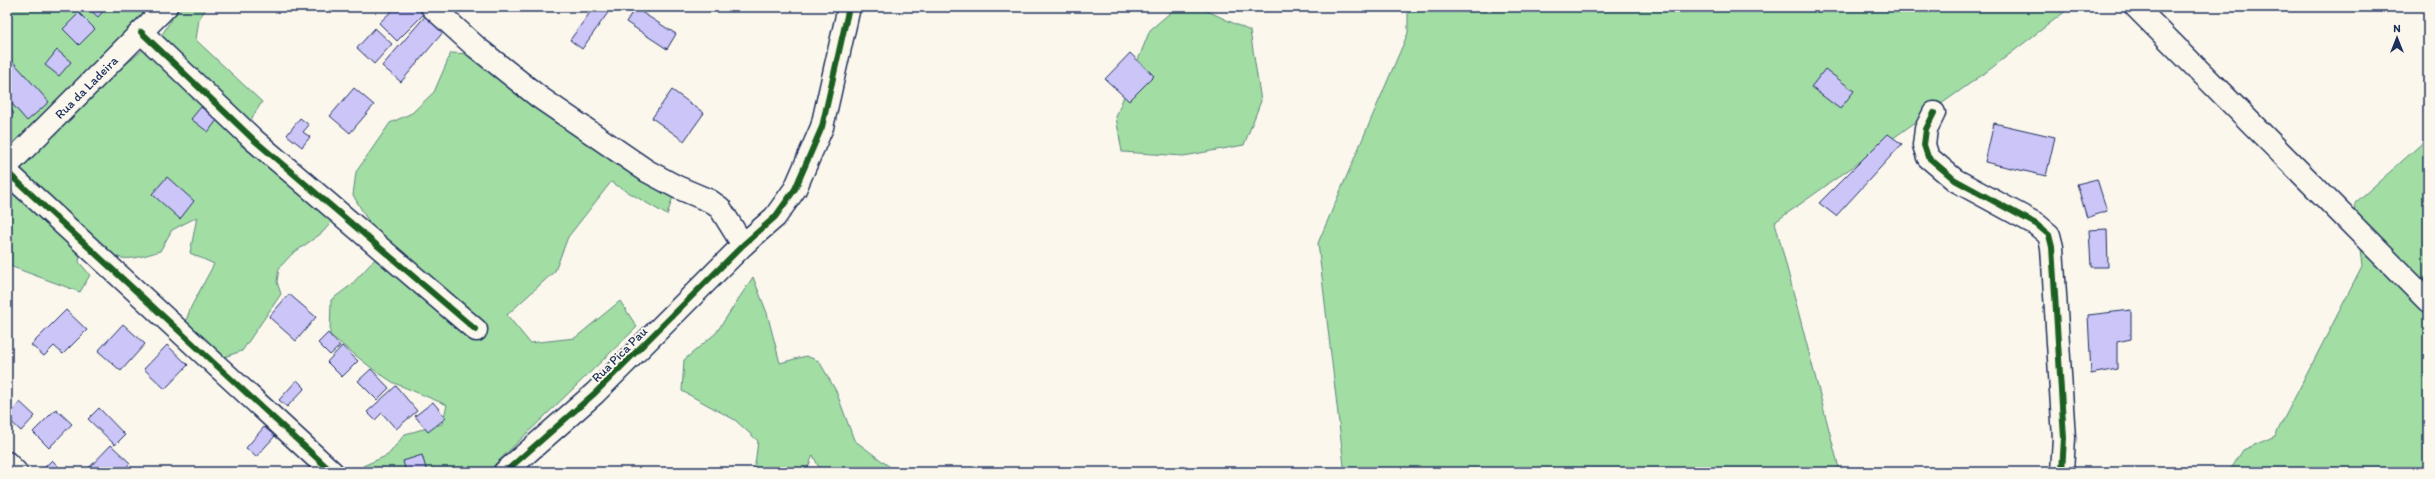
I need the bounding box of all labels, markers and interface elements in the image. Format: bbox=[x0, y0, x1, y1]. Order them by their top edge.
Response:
north arrow bbox=[2377, 18, 2417, 58]
text: N bbox=[2393, 22, 2401, 35]
street label: Rua da Ladeira bbox=[52, 53, 121, 122]
street label: Rua Pica Pau bbox=[589, 324, 650, 385]

